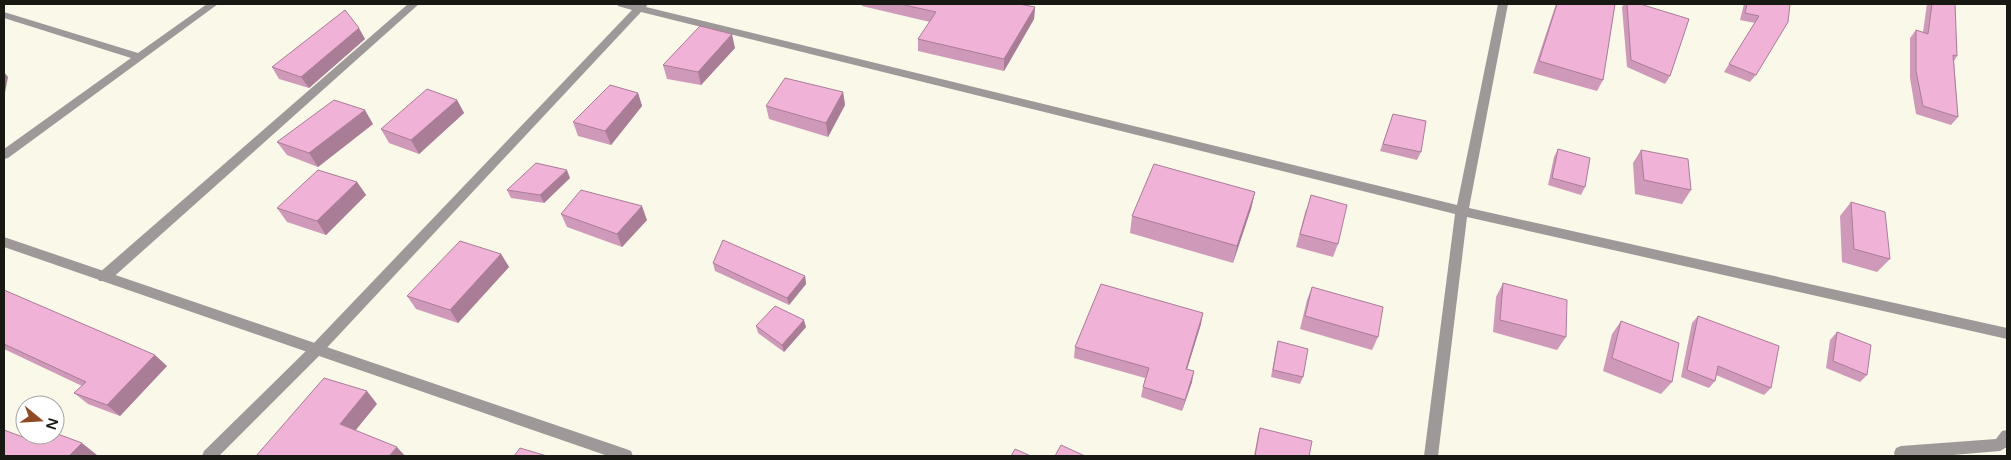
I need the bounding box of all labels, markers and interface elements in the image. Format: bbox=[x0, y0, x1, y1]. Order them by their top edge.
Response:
north arrow bbox=[15, 395, 65, 445]
text: N bbox=[42, 416, 62, 432]

